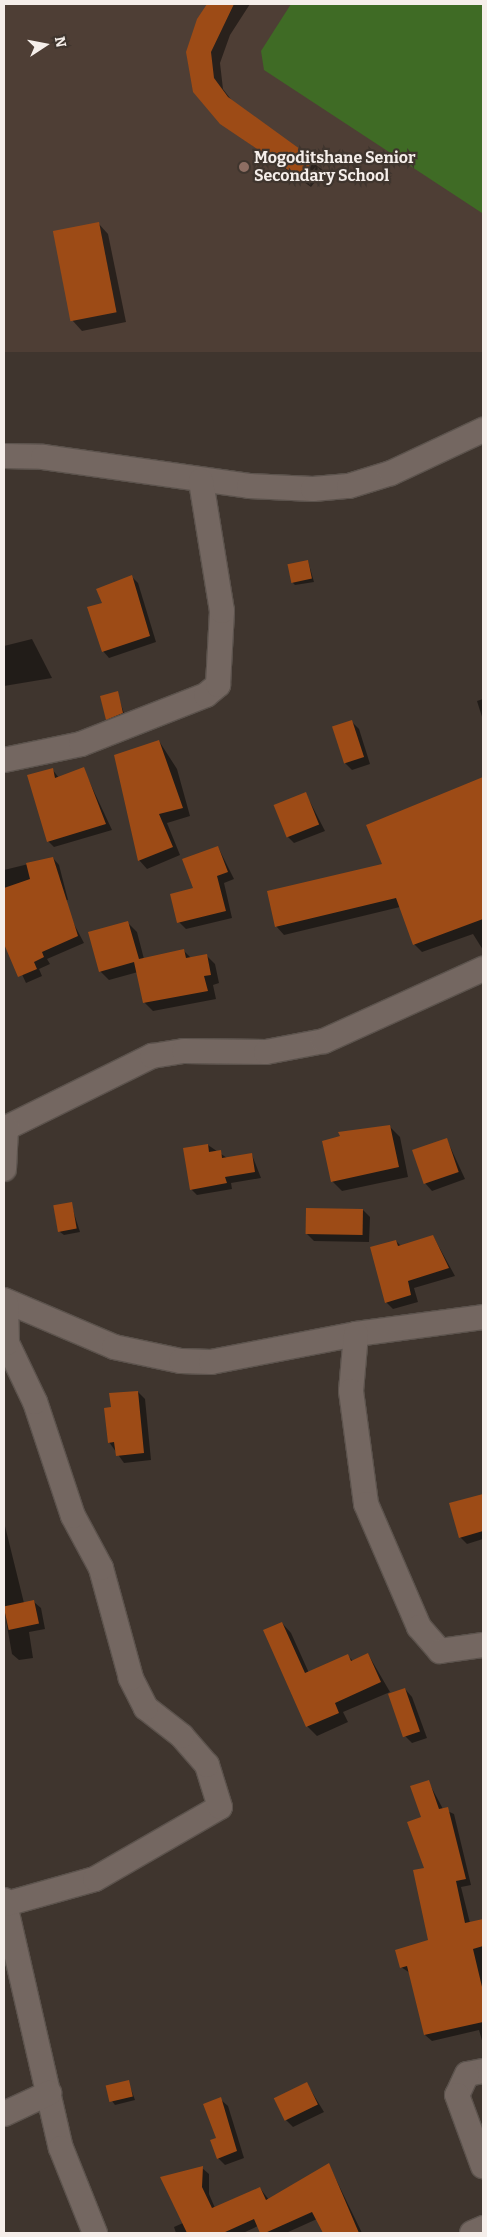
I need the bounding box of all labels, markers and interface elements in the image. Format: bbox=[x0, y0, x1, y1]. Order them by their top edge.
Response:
north arrow bbox=[20, 20, 70, 70]
text: N bbox=[51, 35, 70, 49]
place label: Mogoditshane Senior Secondary School bbox=[254, 148, 416, 186]
marker: Mogoditshane Senior Secondary School bbox=[238, 161, 250, 173]

